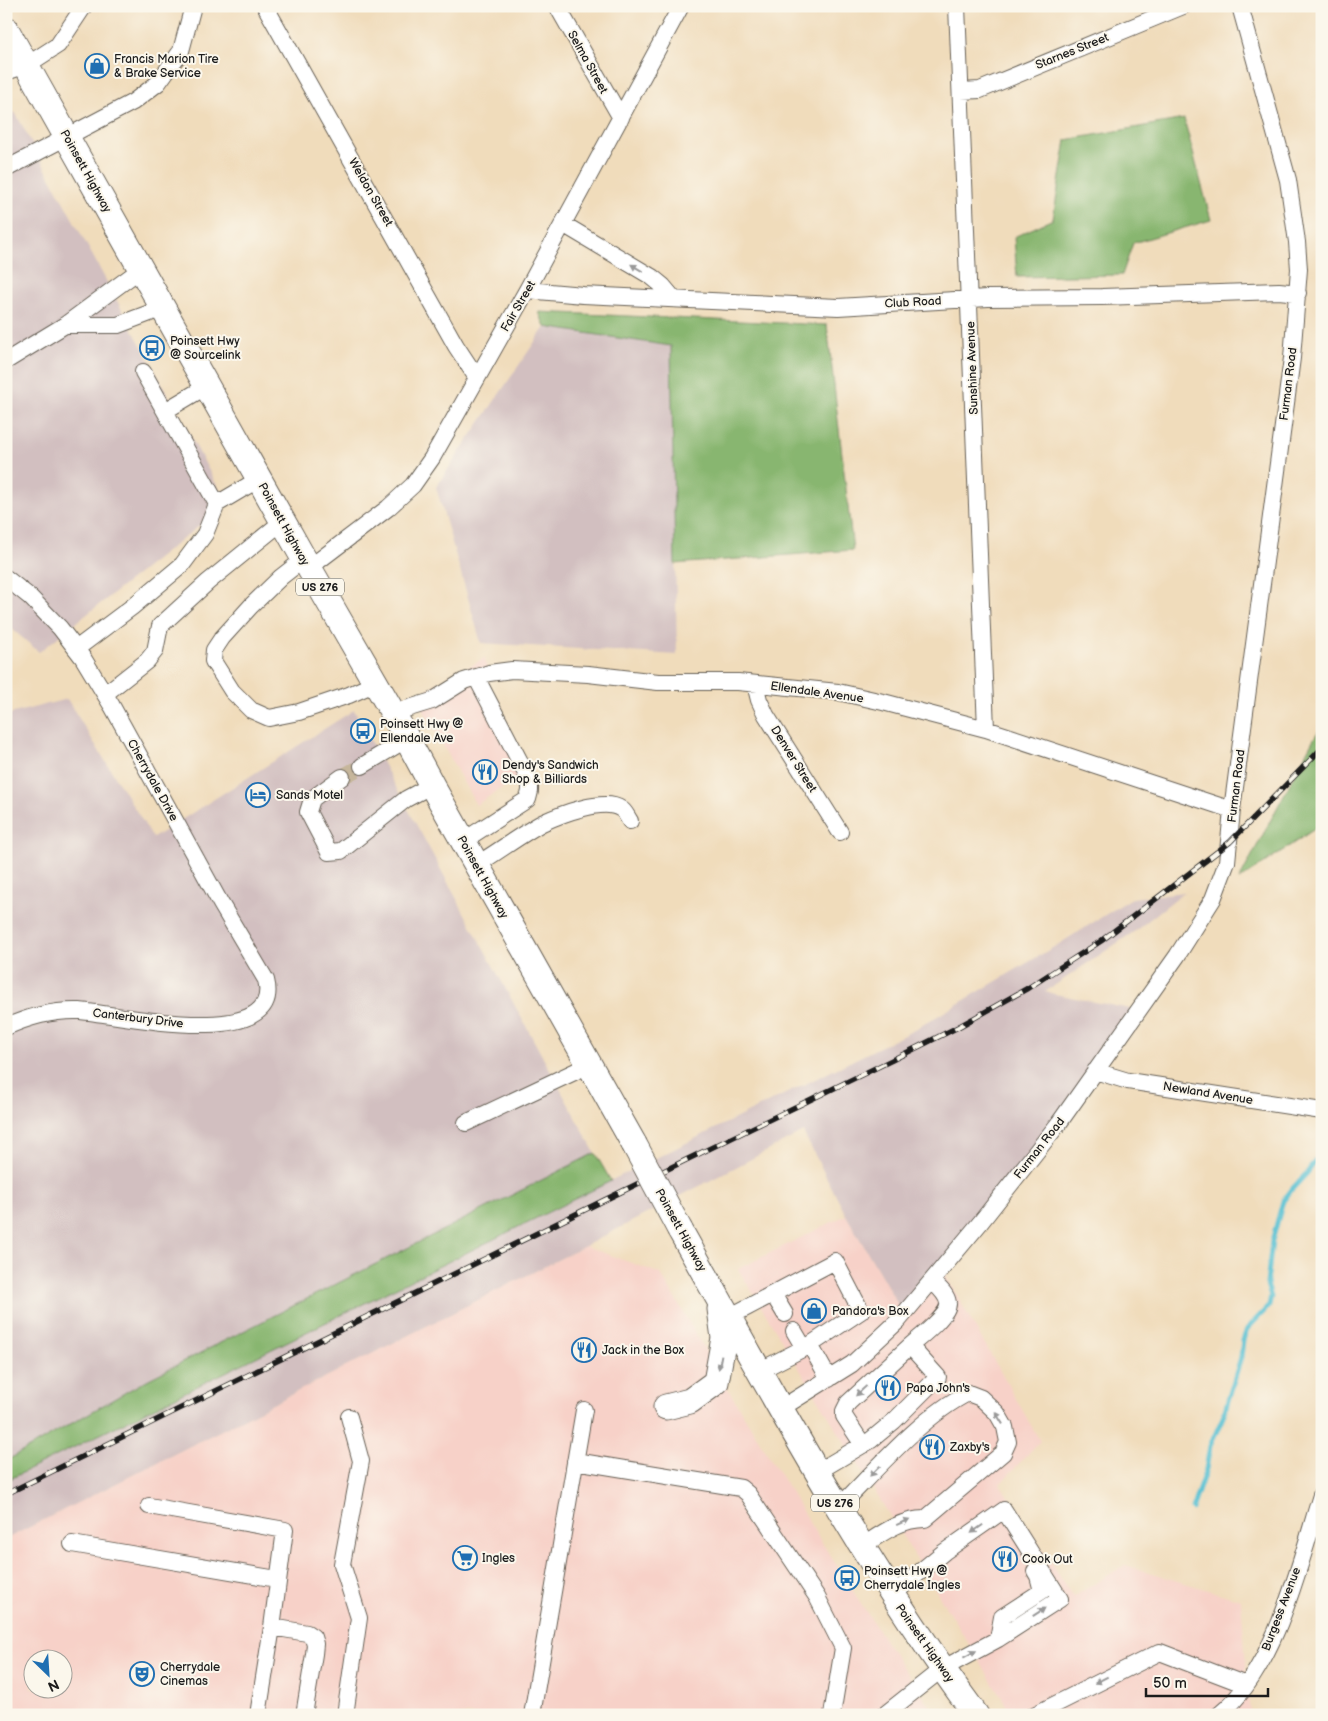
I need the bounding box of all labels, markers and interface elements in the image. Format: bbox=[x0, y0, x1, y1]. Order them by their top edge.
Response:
street label: Selma Street bbox=[564, 28, 611, 97]
street label: Starnes Street bbox=[1033, 30, 1111, 73]
place label: Francis Marion Tire & Brake Service bbox=[114, 52, 219, 81]
shop icon: Francis Marion Tire & Brake Service bbox=[84, 53, 110, 79]
street label: Poinsett Highway bbox=[57, 127, 115, 216]
street label: Weldon Street bbox=[345, 155, 396, 229]
one-way arrow bbox=[631, 264, 644, 273]
street label: Fair Street bbox=[498, 278, 539, 335]
street label: Club Road bbox=[884, 294, 942, 311]
street label: Sunshine Avenue bbox=[963, 321, 982, 415]
place label: Poinsett Hwy @ Sourcelink bbox=[170, 334, 241, 363]
bus stop icon: Poinsett Hwy @ Sourcelink bbox=[139, 335, 165, 361]
street label: Furman Road bbox=[1277, 346, 1300, 422]
street label: Poinsett Highway bbox=[255, 480, 313, 569]
road number: US 276 bbox=[296, 578, 344, 596]
street label: Ellendale Avenue bbox=[769, 679, 864, 706]
place label: Poinsett Hwy @ Ellendale Ave bbox=[380, 717, 463, 746]
bus stop icon: Poinsett Hwy @ Ellendale Ave bbox=[350, 718, 376, 744]
street label: Denver Street bbox=[767, 723, 820, 796]
street label: Cherrydale Drive bbox=[124, 737, 181, 824]
street label: Furman Road bbox=[1225, 748, 1248, 824]
place label: Dendy's Sandwich Shop & Billiards bbox=[502, 758, 599, 787]
restaurant icon: Dendy's Sandwich Shop & Billiards bbox=[472, 759, 498, 785]
hotel icon: Sands Motel bbox=[245, 782, 271, 808]
place label: Sands Motel bbox=[276, 788, 343, 803]
street label: Poinsett Highway bbox=[454, 833, 512, 922]
street label: Canterbury Drive bbox=[92, 1005, 184, 1031]
street label: Newland Avenue bbox=[1162, 1079, 1254, 1108]
street label: Furman Road bbox=[1011, 1115, 1068, 1182]
street label: Poinsett Highway bbox=[652, 1186, 710, 1275]
shop icon: Pandora's Box bbox=[801, 1298, 827, 1324]
place label: Pandora's Box bbox=[832, 1304, 909, 1319]
restaurant icon: Jack in the Box bbox=[571, 1337, 597, 1363]
place label: Jack in the Box bbox=[602, 1343, 684, 1358]
one-way arrow bbox=[715, 1355, 723, 1371]
restaurant icon: Papa John's bbox=[875, 1375, 901, 1401]
place label: Papa John's bbox=[906, 1381, 970, 1396]
one-way arrow bbox=[856, 1385, 868, 1397]
one-way arrow bbox=[994, 1411, 1004, 1425]
restaurant icon: Zaxby's bbox=[919, 1434, 945, 1460]
place label: Zaxby's bbox=[949, 1440, 990, 1455]
one-way arrow bbox=[870, 1464, 882, 1476]
road number: US 276 bbox=[811, 1495, 859, 1512]
one-way arrow bbox=[896, 1518, 910, 1526]
one-way arrow bbox=[970, 1524, 984, 1534]
supermarket icon: Ingles bbox=[452, 1545, 478, 1571]
restaurant icon: Cook Out bbox=[992, 1546, 1018, 1572]
place label: Ingles bbox=[482, 1551, 515, 1566]
place label: Cook Out bbox=[1022, 1552, 1073, 1567]
place label: Poinsett Hwy @ Cherrydale Ingles bbox=[864, 1564, 960, 1593]
bus stop icon: Poinsett Hwy @ Cherrydale Ingles bbox=[834, 1565, 860, 1591]
street label: Burgess Avenue bbox=[1259, 1565, 1304, 1653]
street label: Poinsett Highway bbox=[892, 1601, 958, 1686]
one-way arrow bbox=[1032, 1607, 1046, 1617]
north arrow bbox=[22, 1648, 72, 1698]
one-way arrow bbox=[963, 1650, 977, 1658]
place label: Cherrydale Cinemas bbox=[160, 1660, 220, 1689]
theatre icon: Cherrydale Cinemas bbox=[129, 1661, 155, 1687]
scale bar bbox=[1146, 1666, 1268, 1698]
text: 50 m bbox=[1153, 1674, 1187, 1693]
text: N bbox=[45, 1675, 62, 1695]
one-way arrow bbox=[1094, 1676, 1108, 1684]

